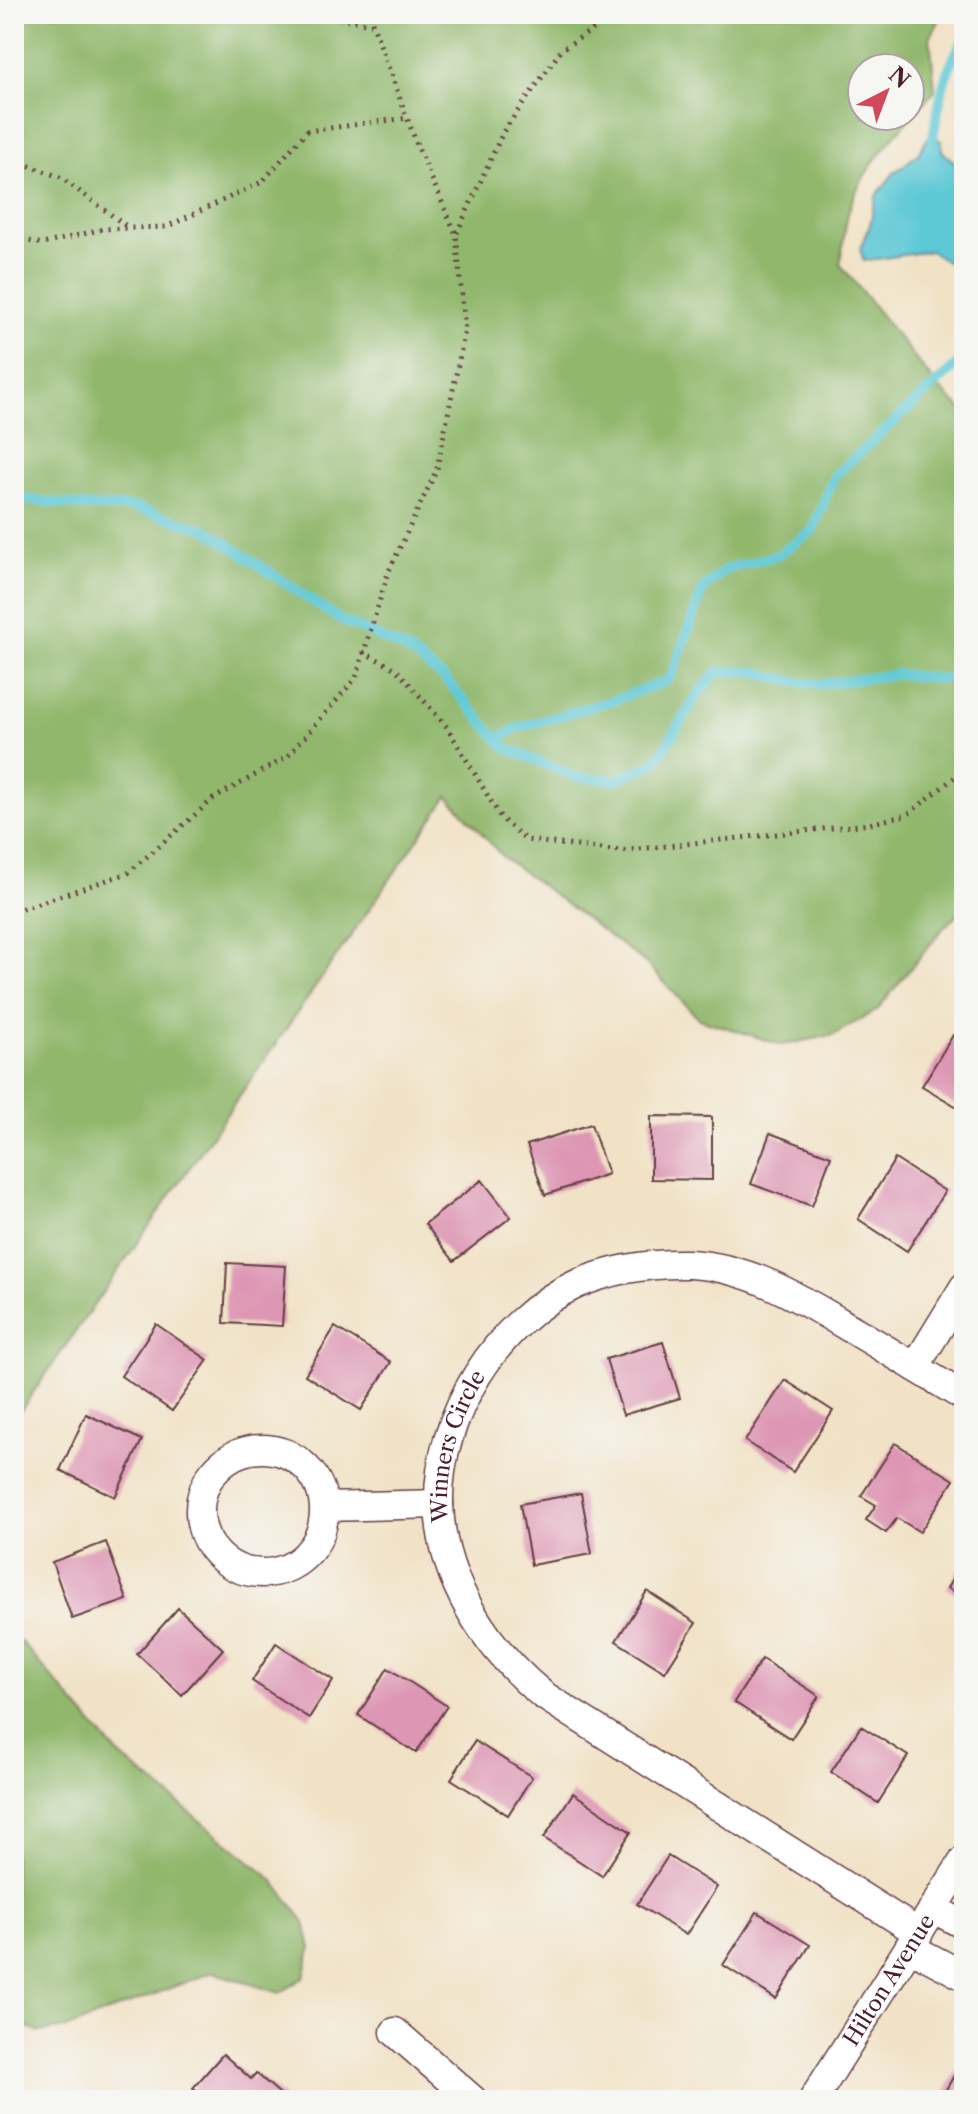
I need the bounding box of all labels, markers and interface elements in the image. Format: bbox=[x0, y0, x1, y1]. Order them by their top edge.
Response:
north arrow bbox=[846, 52, 926, 132]
text: N bbox=[883, 61, 915, 94]
street label: Winners Circle bbox=[425, 1365, 491, 1524]
street label: Hilton Avenue bbox=[837, 1909, 940, 2051]

